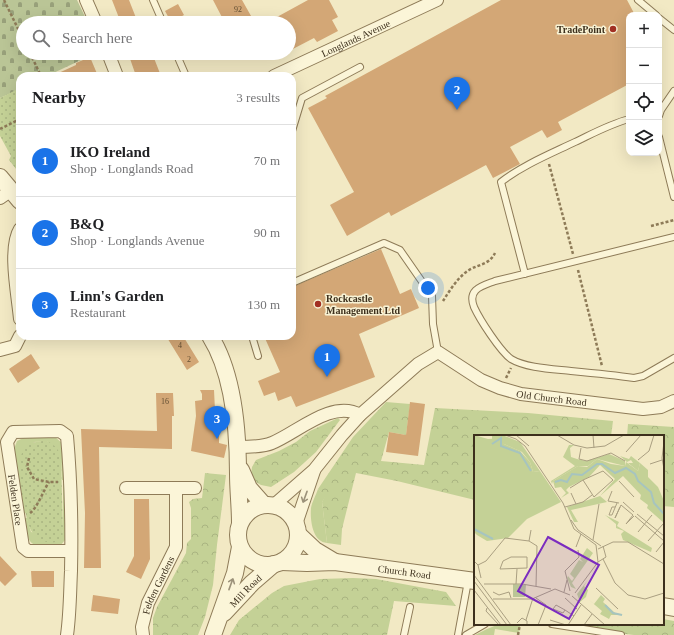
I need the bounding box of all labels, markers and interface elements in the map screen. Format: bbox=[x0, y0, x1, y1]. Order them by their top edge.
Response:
house number: 92 bbox=[234, 5, 242, 14]
map controls bbox=[626, 12, 662, 156]
button: + bbox=[626, 12, 662, 48]
search box bbox=[16, 16, 296, 60]
street label: Longlands Avenue bbox=[319, 17, 392, 59]
place label: TradePoint bbox=[557, 24, 606, 35]
marker: TradePoint bbox=[608, 24, 618, 34]
icon: search bbox=[30, 27, 52, 49]
text: Search here bbox=[62, 30, 132, 46]
button: − bbox=[626, 48, 662, 84]
pin: 2 bbox=[444, 77, 470, 110]
button: locate bbox=[626, 84, 662, 120]
text: Nearby bbox=[32, 88, 86, 107]
text: 3 results bbox=[236, 90, 280, 105]
button: layers bbox=[626, 120, 662, 156]
text: IKO Ireland bbox=[70, 144, 150, 160]
text: 1 bbox=[42, 153, 48, 168]
text: 70 m bbox=[254, 153, 280, 168]
text: Shop · Longlands Road bbox=[70, 161, 193, 176]
text: B&Q bbox=[70, 216, 104, 232]
text: 2 bbox=[42, 225, 48, 240]
text: 90 m bbox=[254, 225, 280, 240]
text: Shop · Longlands Avenue bbox=[70, 233, 204, 248]
your location bbox=[418, 278, 438, 298]
text: Linn's Garden bbox=[70, 288, 164, 304]
place label: Rockcastle Management Ltd bbox=[326, 293, 401, 316]
text: 3 bbox=[42, 297, 48, 312]
text: 130 m bbox=[247, 297, 280, 312]
marker: Rockcastle Management Ltd bbox=[313, 299, 323, 309]
text: Restaurant bbox=[70, 305, 126, 320]
house number: 4 bbox=[178, 341, 182, 350]
pin: 1 bbox=[314, 344, 340, 377]
house number: 2 bbox=[187, 355, 191, 364]
street label: Old Church Road bbox=[515, 387, 587, 408]
house number: 16 bbox=[161, 397, 169, 406]
pin: 3 bbox=[204, 406, 230, 439]
inset map bbox=[474, 435, 664, 625]
street label: Felden Place bbox=[6, 474, 25, 527]
one-way arrow bbox=[300, 490, 308, 502]
street label: Felden Gardens bbox=[140, 554, 176, 615]
street label: Church Road bbox=[377, 562, 431, 580]
street label: Mill Road bbox=[227, 572, 263, 609]
one-way arrow bbox=[228, 578, 236, 590]

